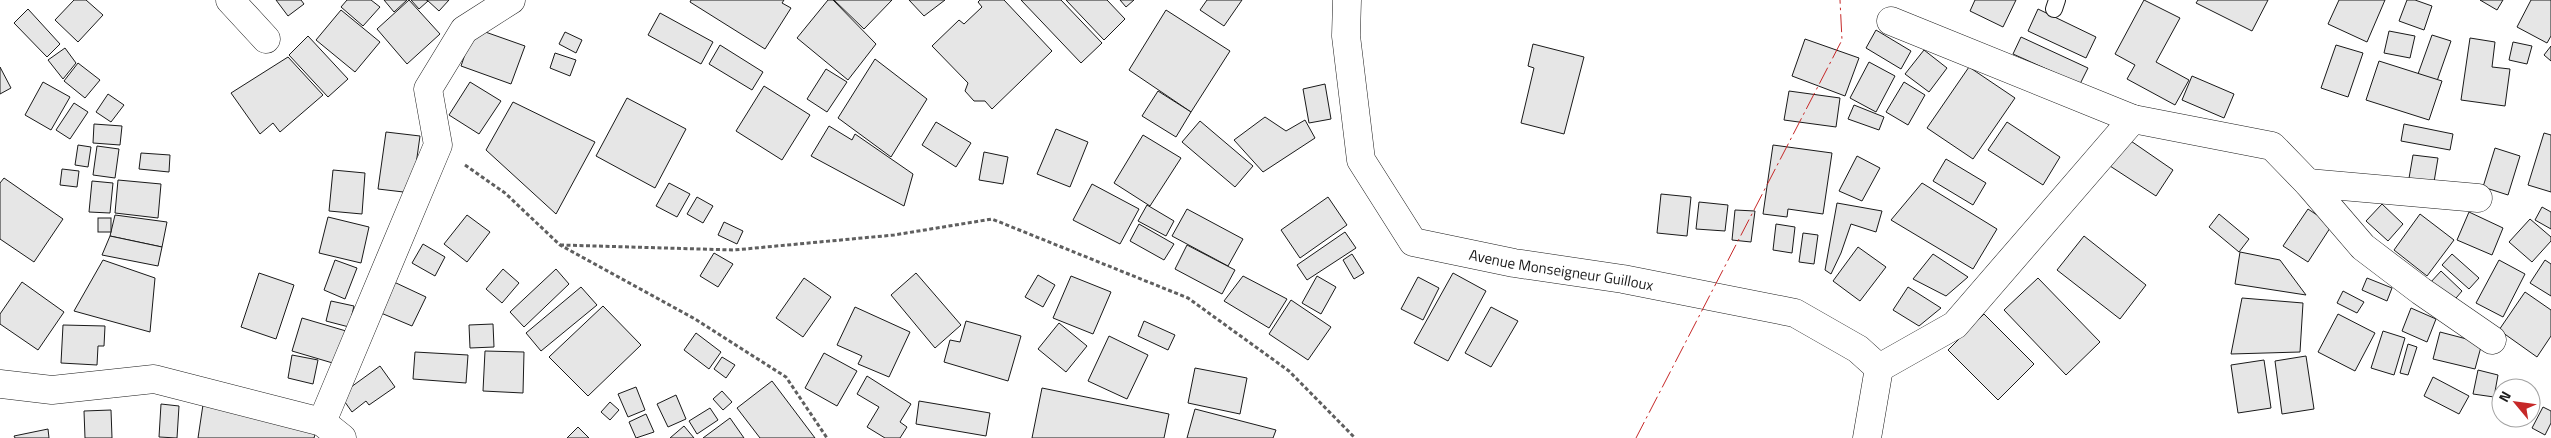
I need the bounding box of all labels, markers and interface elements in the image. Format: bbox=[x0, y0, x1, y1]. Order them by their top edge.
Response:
street label: Avenue Monseigneur Guilloux bbox=[1467, 242, 1656, 296]
north arrow bbox=[2491, 378, 2541, 428]
text: N bbox=[2493, 387, 2516, 406]

